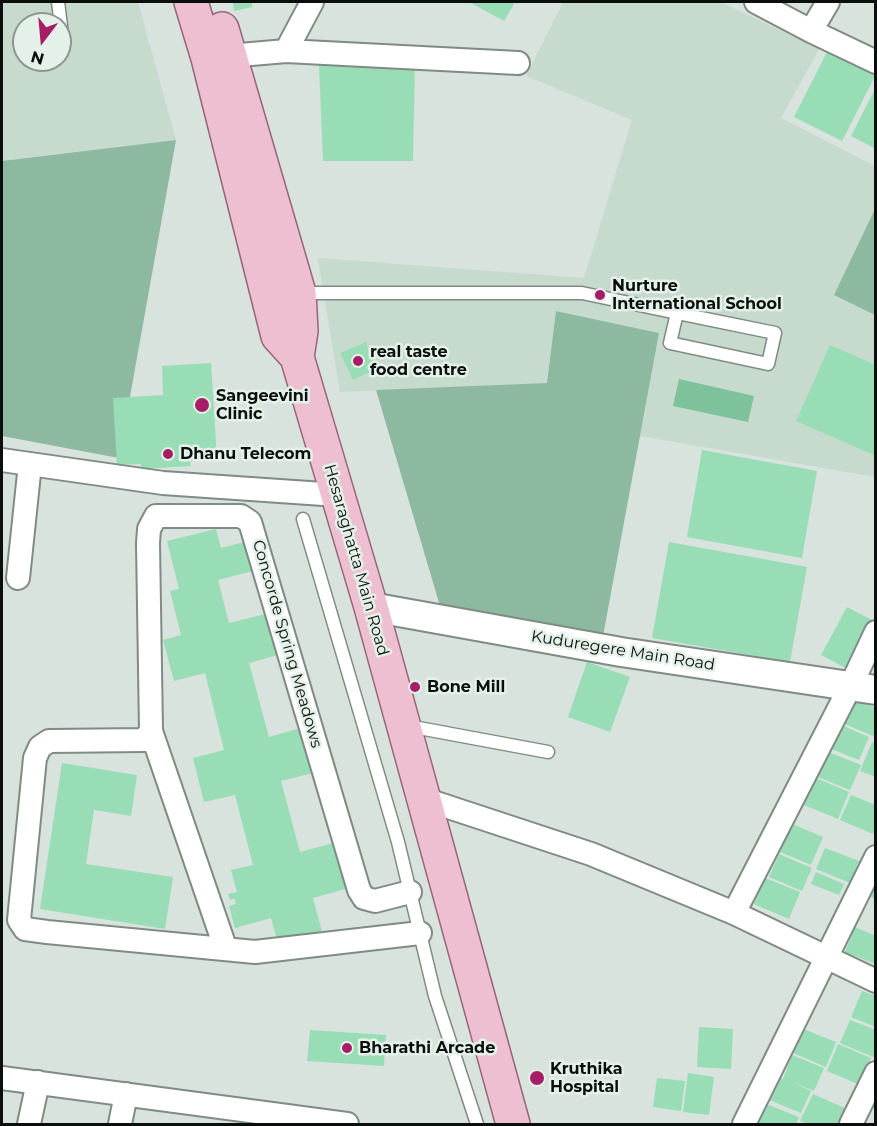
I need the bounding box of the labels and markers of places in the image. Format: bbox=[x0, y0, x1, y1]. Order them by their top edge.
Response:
place label: Nurture International School bbox=[612, 276, 782, 314]
marker: Nurture International School bbox=[593, 288, 607, 302]
place label: real taste food centre bbox=[370, 342, 467, 380]
marker: real taste food centre bbox=[351, 354, 365, 368]
place label: Sangeevini Clinic bbox=[216, 386, 309, 424]
marker: Sangeevini Clinic bbox=[193, 396, 211, 414]
place label: Dhanu Telecom bbox=[180, 444, 311, 464]
marker: Dhanu Telecom bbox=[161, 447, 175, 461]
place label: Bone Mill bbox=[427, 677, 505, 697]
marker: Bone Mill bbox=[408, 680, 422, 694]
place label: Bharathi Arcade bbox=[359, 1038, 495, 1058]
marker: Bharathi Arcade bbox=[340, 1041, 354, 1055]
place label: Kruthika Hospital bbox=[550, 1059, 623, 1097]
marker: Kruthika Hospital bbox=[528, 1069, 546, 1087]

